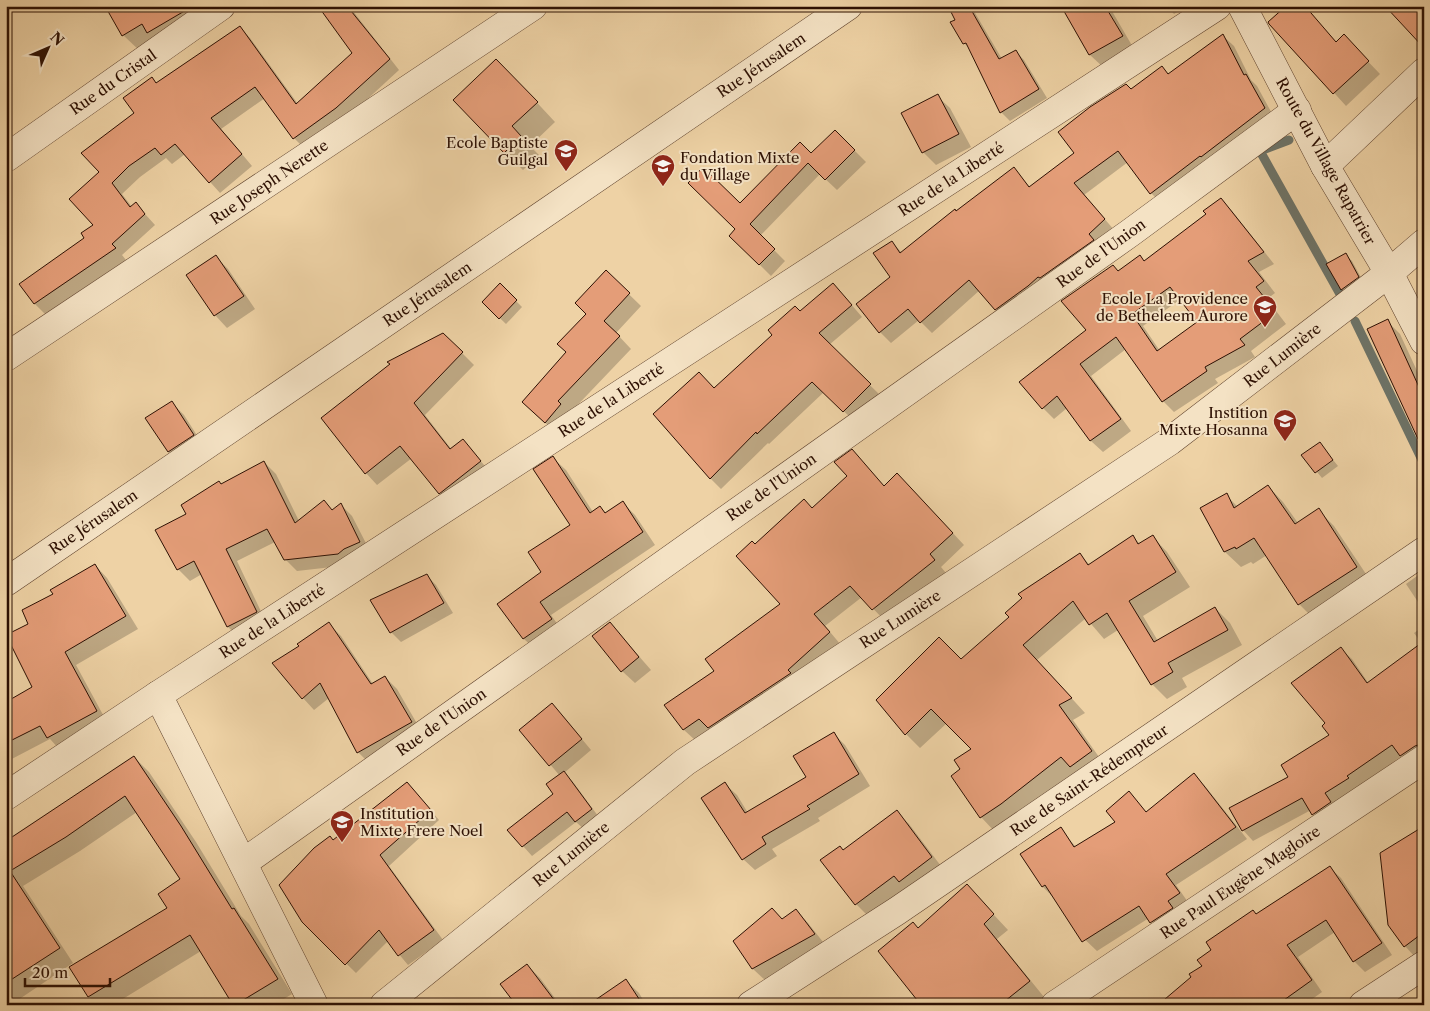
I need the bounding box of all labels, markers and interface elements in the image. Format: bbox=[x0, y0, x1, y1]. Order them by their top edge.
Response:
north arrow bbox=[22, 22, 72, 72]
text: N bbox=[47, 28, 68, 49]
street label: Rue Jérusalem bbox=[713, 28, 809, 102]
street label: Rue du Cristal bbox=[66, 45, 160, 119]
street label: Route du Village Rapatrier bbox=[1272, 74, 1380, 248]
place label: Ecole Baptiste Guilgal bbox=[446, 133, 549, 169]
street label: Rue Joseph Nerette bbox=[206, 135, 332, 229]
school or university icon: Ecole Baptiste Guilgal bbox=[553, 138, 579, 172]
street label: Rue de la Liberté bbox=[895, 138, 1007, 220]
place label: Fondation Mixte du Village bbox=[680, 148, 799, 184]
school or university icon: Fondation Mixte du Village bbox=[650, 153, 676, 187]
street label: Rue de l'Union bbox=[1053, 214, 1150, 292]
street label: Rue Jérusalem bbox=[379, 257, 475, 331]
place label: Ecole La Providence de Betheleem Aurore bbox=[1096, 289, 1248, 325]
school or university icon: Ecole La Providence de Betheleem Aurore bbox=[1252, 294, 1278, 328]
street label: Rue Lumière bbox=[1239, 319, 1325, 391]
street label: Rue de la Liberté bbox=[555, 359, 667, 441]
place label: Instition Mixte Hosanna bbox=[1159, 403, 1269, 439]
school or university icon: Instition Mixte Hosanna bbox=[1272, 408, 1298, 442]
street label: Rue de l'Union bbox=[722, 449, 820, 525]
street label: Rue Jérusalem bbox=[45, 485, 141, 559]
street label: Rue de la Liberté bbox=[216, 580, 328, 662]
street label: Rue Lumière bbox=[856, 586, 944, 652]
street label: Rue de l'Union bbox=[392, 684, 490, 760]
street label: Rue de Saint-Rédempteur bbox=[1006, 720, 1172, 840]
place label: Institution Mixte Frere Noel bbox=[360, 804, 483, 840]
school or university icon: Institution Mixte Frere Noel bbox=[329, 809, 355, 843]
street label: Rue Lumière bbox=[529, 817, 613, 891]
street label: Rue Paul Eugène Magloire bbox=[1156, 821, 1324, 943]
scale bar bbox=[25, 956, 110, 988]
text: 20 m bbox=[32, 963, 68, 982]

